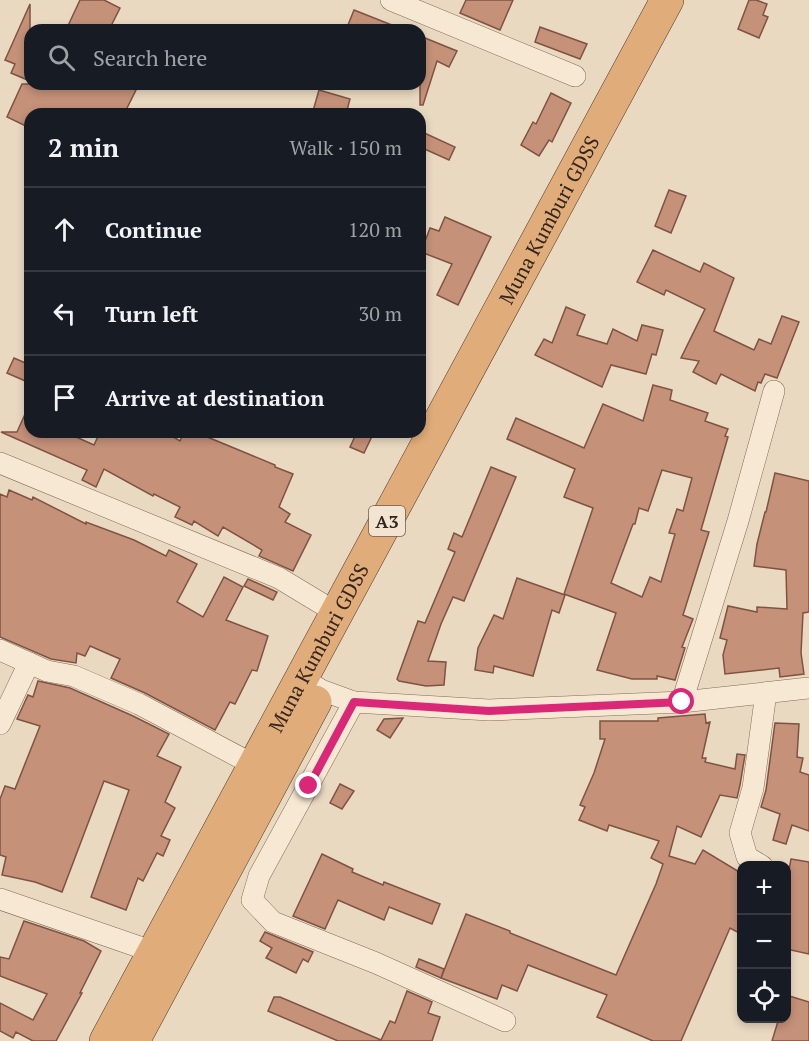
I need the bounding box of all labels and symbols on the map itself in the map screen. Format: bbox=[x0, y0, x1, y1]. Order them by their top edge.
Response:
street label: Muna Kumburi GDSS bbox=[492, 131, 605, 309]
road number: A3 bbox=[369, 506, 405, 536]
street label: Muna Kumburi GDSS bbox=[262, 558, 374, 737]
route start bbox=[668, 688, 694, 714]
route end bbox=[295, 772, 321, 798]

